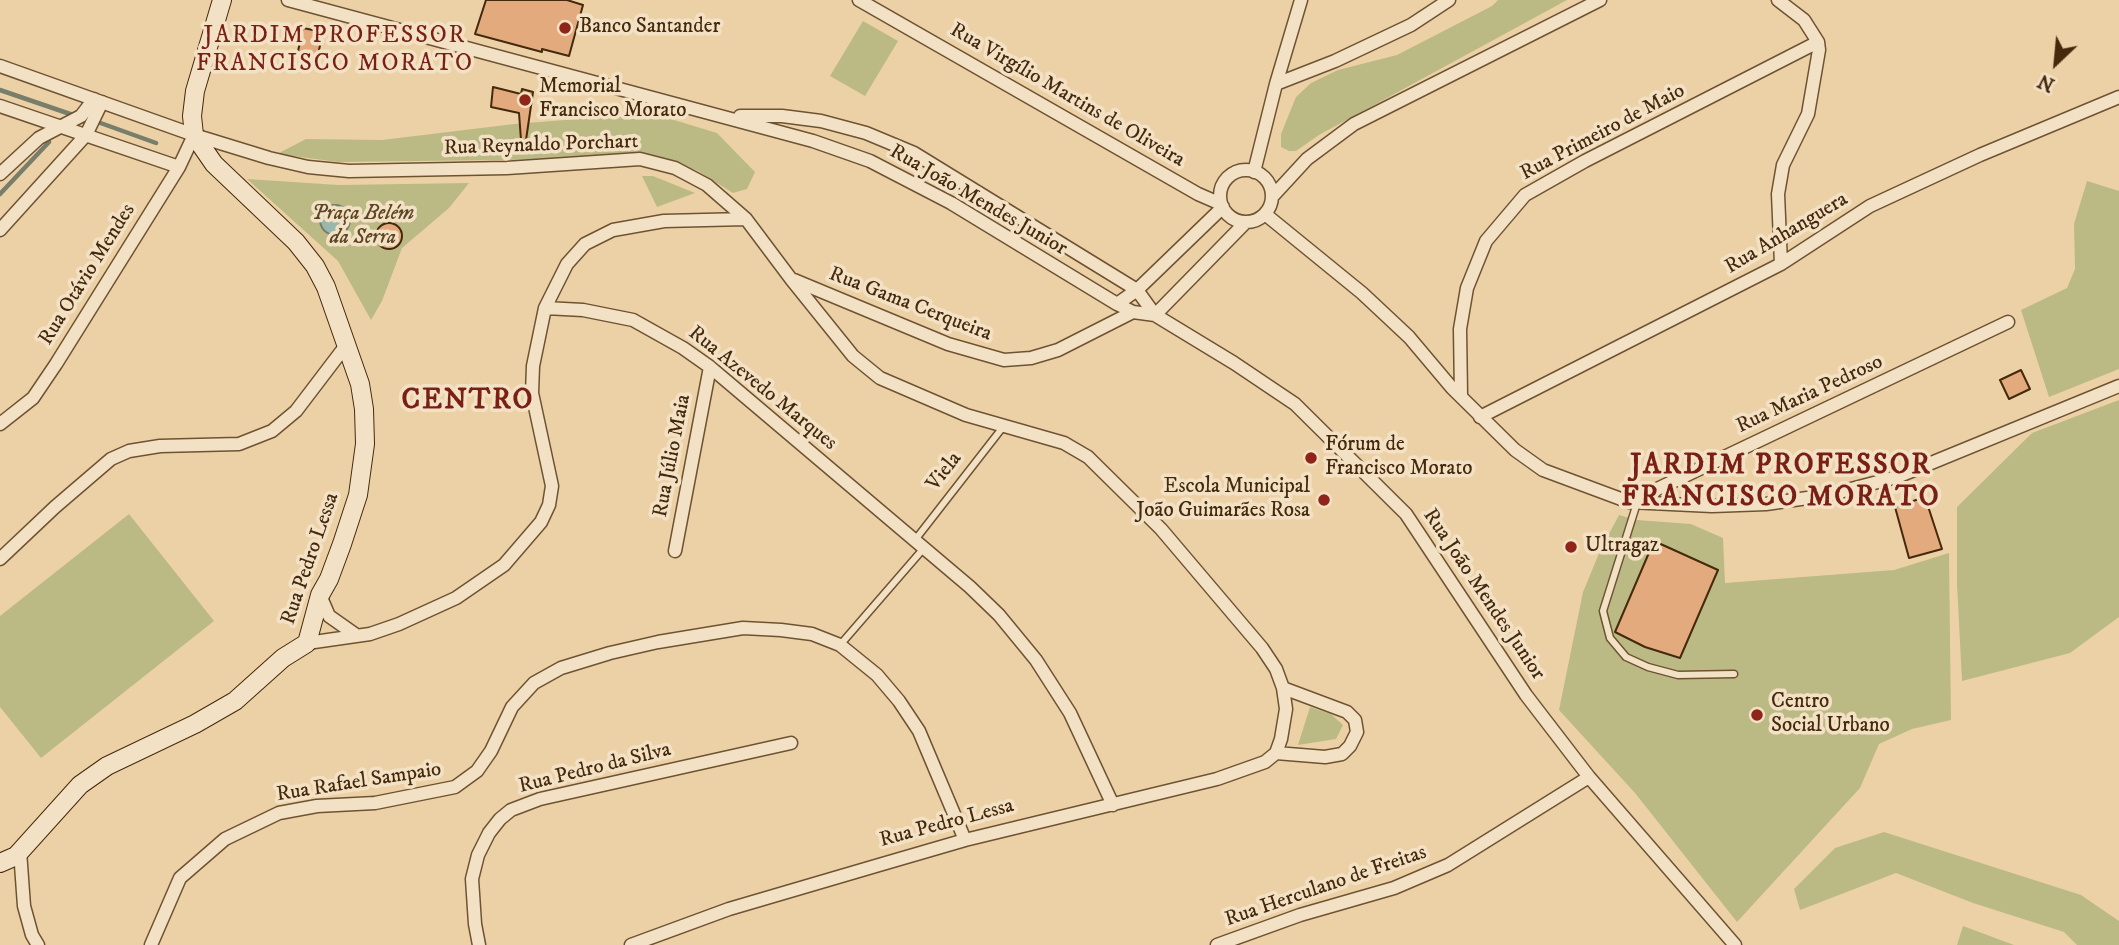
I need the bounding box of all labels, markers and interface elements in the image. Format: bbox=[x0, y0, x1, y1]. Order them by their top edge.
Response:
place label: Banco Santander bbox=[579, 15, 720, 41]
street label: Rua Virgílio Martins de Oliveira bbox=[945, 18, 1189, 174]
marker: Banco Santander bbox=[557, 20, 573, 36]
district label: JARDIM PROFESSOR FRANCISCO MORATO bbox=[198, 23, 472, 79]
north arrow bbox=[2021, 28, 2091, 98]
text: N bbox=[2035, 69, 2059, 96]
place label: Memorial Francisco Morato bbox=[539, 75, 686, 125]
street label: Rua Primeiro de Maio bbox=[1516, 79, 1690, 187]
marker: Memorial Francisco Morato bbox=[517, 92, 533, 108]
street label: Rua Reynaldo Porchart bbox=[443, 130, 639, 162]
street label: Rua João Mendes Junior bbox=[885, 140, 1071, 262]
street label: Rua Anhanguera bbox=[1721, 188, 1853, 280]
street label: Rua Otávio Mendes bbox=[34, 200, 142, 350]
park label: Praça Belém da Serra bbox=[312, 202, 414, 252]
street label: Rua Gama Cerqueira bbox=[825, 262, 995, 348]
street label: Rua Azevedo Marques bbox=[683, 321, 841, 457]
street label: Rua Maria Pedroso bbox=[1733, 350, 1887, 440]
district label: CENTRO bbox=[402, 385, 534, 419]
street label: Rua Júlio Maia bbox=[649, 392, 697, 520]
place label: Fórum de Francisco Morato bbox=[1325, 433, 1472, 483]
street label: Viela bbox=[922, 448, 968, 496]
marker: Fórum de Francisco Morato bbox=[1303, 450, 1319, 466]
district label: JARDIM PROFESSOR FRANCISCO MORATO bbox=[1623, 450, 1939, 516]
place label: Escola Municipal João Guimarães Rosa bbox=[1136, 475, 1310, 525]
street label: Rua Pedro Lessa bbox=[277, 490, 345, 628]
marker: Escola Municipal João Guimarães Rosa bbox=[1316, 492, 1332, 508]
street label: Rua João Mendes Junior bbox=[1416, 505, 1550, 685]
place label: Ultragaz bbox=[1585, 534, 1659, 560]
marker: Ultragaz bbox=[1563, 539, 1579, 555]
place label: Centro Social Urbano bbox=[1771, 690, 1890, 740]
marker: Centro Social Urbano bbox=[1749, 707, 1765, 723]
street label: Rua Pedro da Silva bbox=[516, 738, 674, 800]
street label: Rua Rafael Sampaio bbox=[275, 758, 443, 808]
street label: Rua Pedro Lessa bbox=[877, 794, 1017, 854]
street label: Rua Herculano de Freitas bbox=[1222, 841, 1430, 933]

